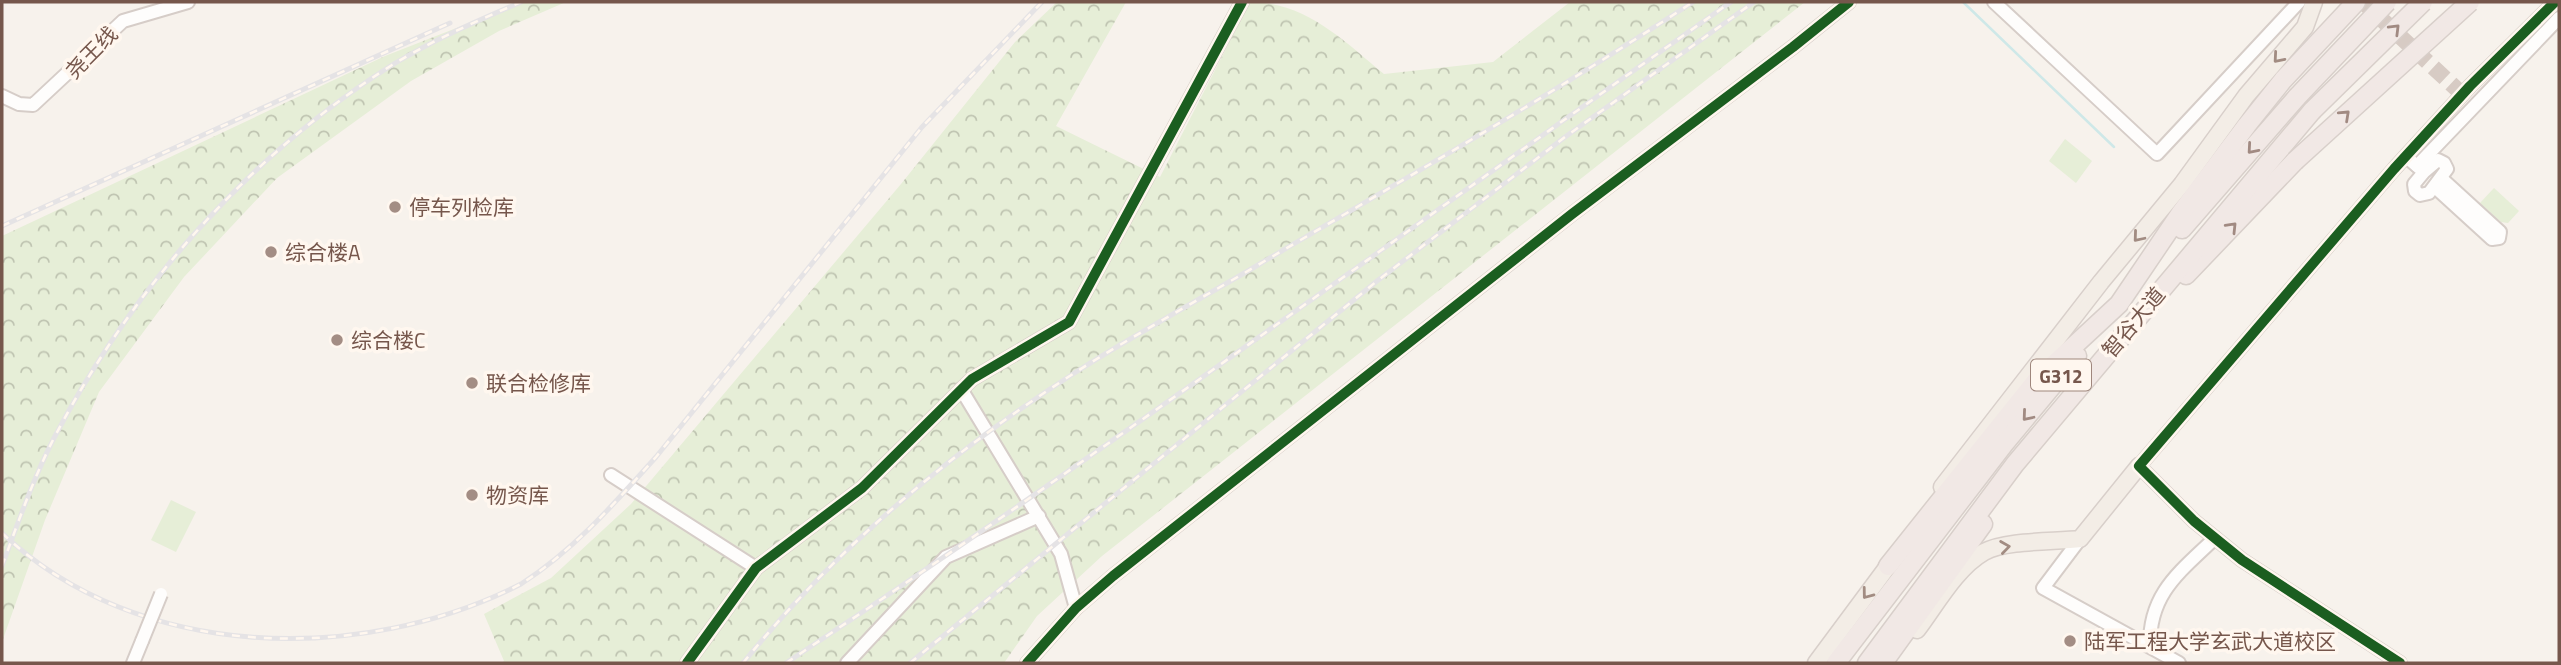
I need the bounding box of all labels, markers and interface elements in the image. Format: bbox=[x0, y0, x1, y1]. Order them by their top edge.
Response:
street label: 尧王线 bbox=[57, 18, 125, 86]
one-way arrow bbox=[2387, 25, 2399, 37]
one-way arrow bbox=[2274, 50, 2286, 63]
one-way arrow bbox=[2337, 110, 2350, 123]
one-way arrow bbox=[2248, 140, 2260, 153]
place label: 停车列检库 bbox=[409, 191, 514, 223]
marker: 停车列检库 bbox=[387, 199, 403, 215]
one-way arrow bbox=[2223, 222, 2236, 235]
one-way arrow bbox=[2134, 229, 2146, 242]
place label: 综合楼A bbox=[285, 236, 361, 268]
marker: 综合楼A bbox=[263, 244, 279, 260]
street label: 智谷大道 bbox=[2094, 280, 2172, 364]
place label: 综合楼C bbox=[351, 324, 425, 356]
marker: 综合楼C bbox=[329, 332, 345, 348]
road number: G312 bbox=[2031, 360, 2091, 390]
place label: 联合检修库 bbox=[486, 367, 591, 399]
marker: 联合检修库 bbox=[464, 375, 480, 391]
one-way arrow bbox=[2023, 408, 2035, 421]
place label: 物资库 bbox=[486, 479, 549, 511]
marker: 物资库 bbox=[464, 487, 480, 503]
one-way arrow bbox=[1999, 540, 2011, 555]
one-way arrow bbox=[1863, 586, 1876, 599]
place label: 陆军工程大学玄武大道校区 bbox=[2084, 625, 2336, 657]
marker: 陆军工程大学玄武大道校区 bbox=[2062, 633, 2078, 649]

